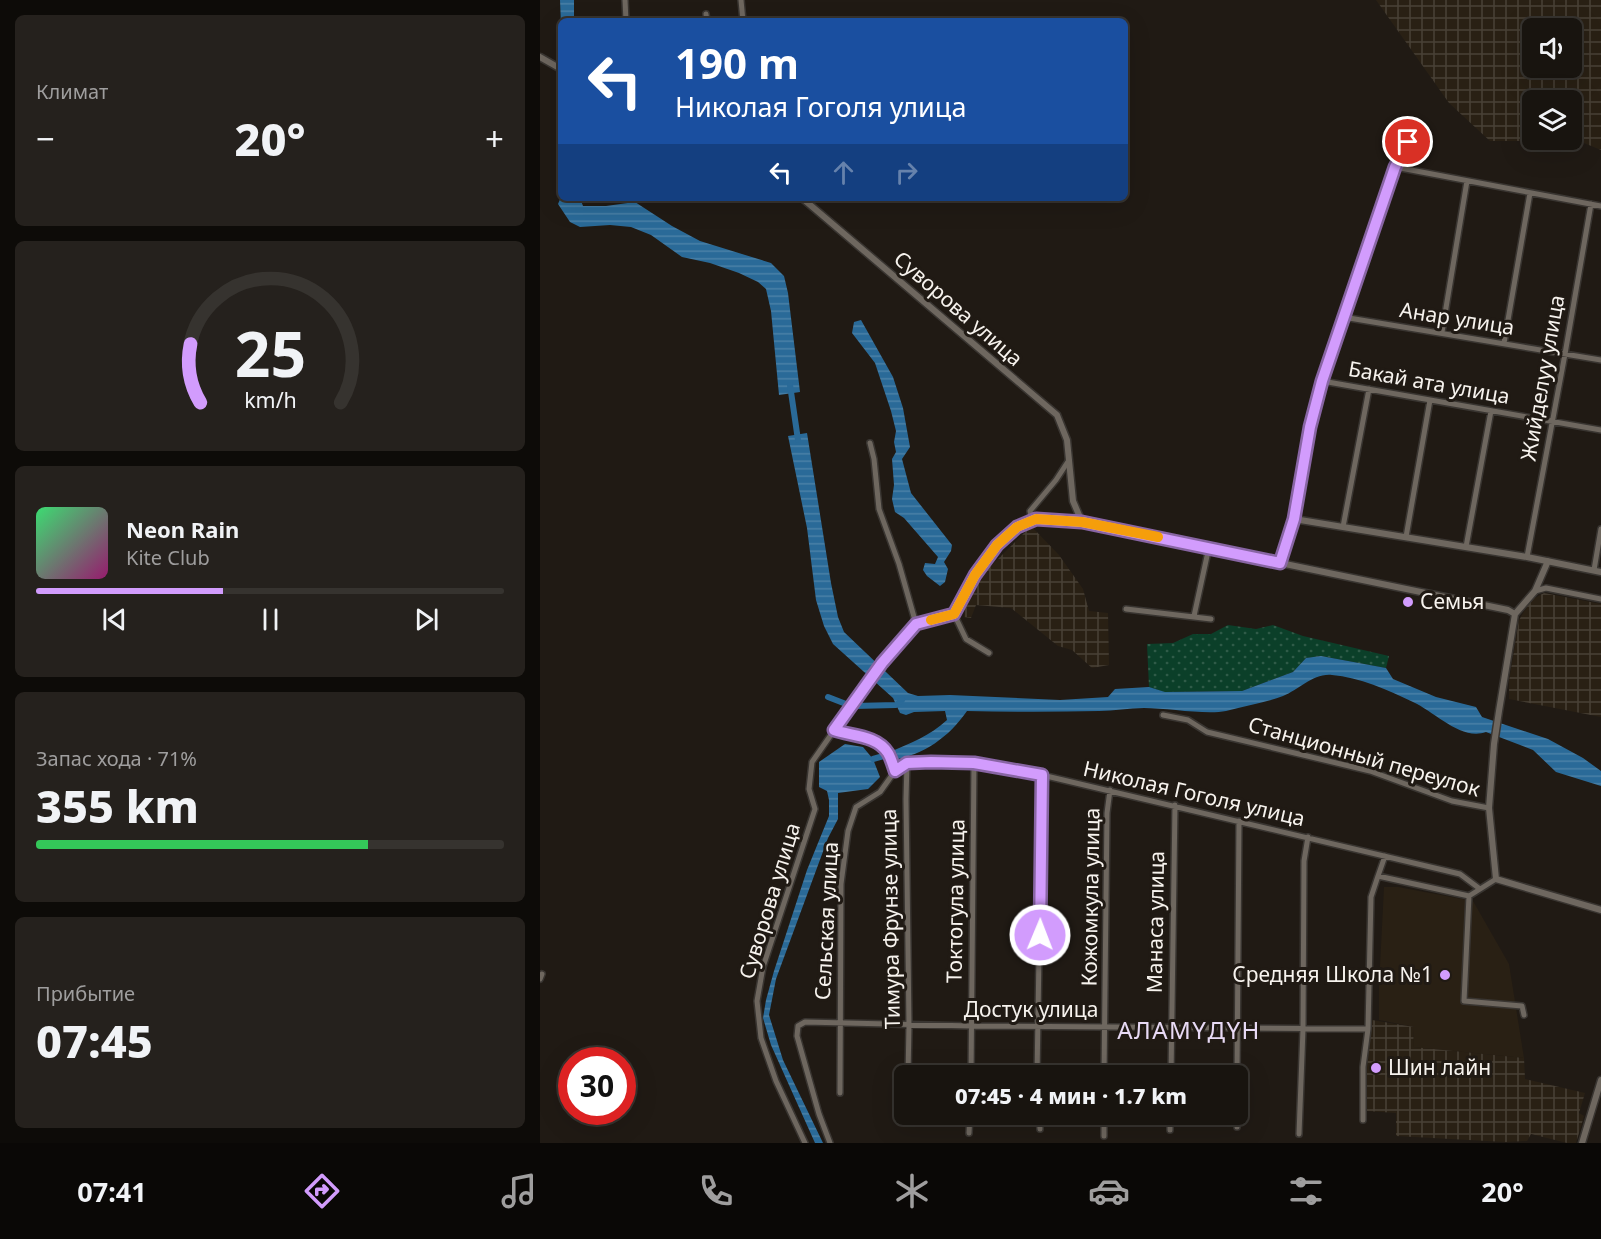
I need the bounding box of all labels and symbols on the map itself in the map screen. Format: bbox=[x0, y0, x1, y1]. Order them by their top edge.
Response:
pin bbox=[1382, 116, 1433, 167]
street label: Суворова улица bbox=[888, 244, 1029, 372]
street label: Жийделуу улица bbox=[1514, 293, 1570, 463]
street label: Анар улица bbox=[1398, 295, 1517, 341]
street label: Бакай ата улица bbox=[1346, 354, 1512, 410]
place label: Семья bbox=[1420, 587, 1484, 615]
marker: Семья bbox=[1401, 595, 1415, 609]
street label: Станционный переулок bbox=[1245, 710, 1483, 803]
street label: Николая Гоголя улица bbox=[1081, 754, 1308, 832]
street label: Кожомкула улица bbox=[1074, 807, 1106, 987]
street label: Тимура Фрунзе улица bbox=[874, 809, 906, 1029]
street label: Суворова улица bbox=[732, 819, 806, 982]
street label: Токтогула улица bbox=[940, 819, 970, 983]
street label: Сельская улица bbox=[808, 841, 844, 1001]
street label: Манаса улица bbox=[1140, 851, 1170, 993]
position arrow bbox=[1008, 903, 1072, 967]
place label: Средняя Школа №1 bbox=[1232, 960, 1433, 988]
marker: Средняя Школа №1 bbox=[1438, 968, 1452, 982]
street label: Достук улица bbox=[964, 995, 1098, 1023]
district label: АЛАМҮДҮН bbox=[1117, 1013, 1261, 1046]
speed limit sign: 30 bbox=[558, 1047, 636, 1125]
place label: Шин лайн bbox=[1388, 1053, 1491, 1081]
marker: Шин лайн bbox=[1369, 1061, 1383, 1075]

